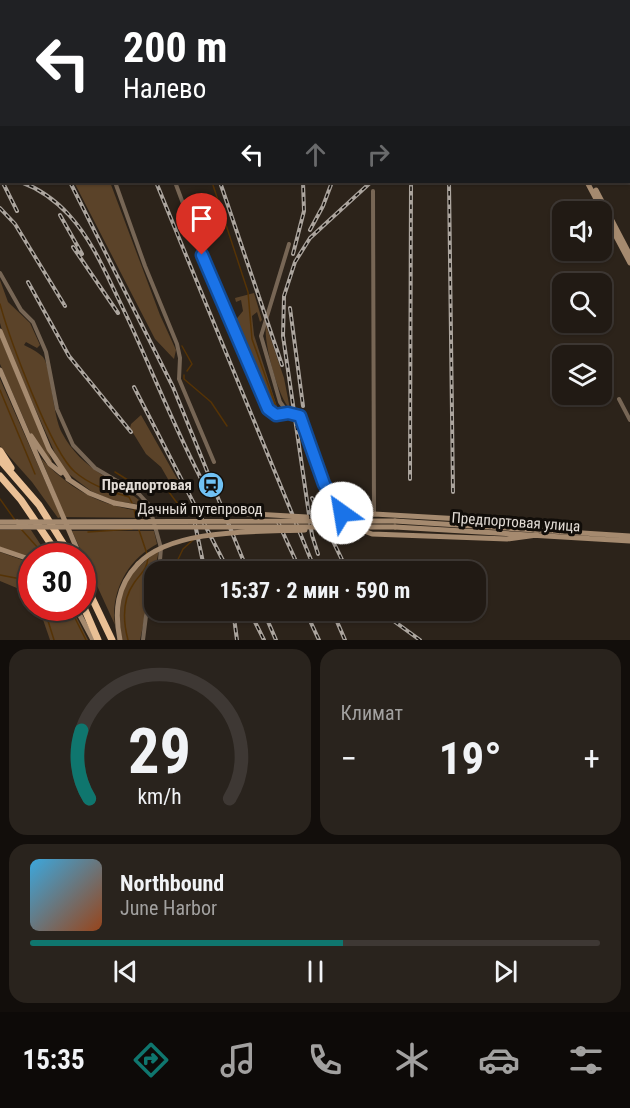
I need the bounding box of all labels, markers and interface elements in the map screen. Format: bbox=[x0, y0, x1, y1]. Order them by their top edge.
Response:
text: 200 m bbox=[123, 23, 228, 72]
icon: left bbox=[24, 24, 102, 102]
text: Налево bbox=[123, 73, 206, 105]
icon: left bbox=[236, 138, 269, 171]
icon: ahead bbox=[299, 138, 332, 171]
icon: right bbox=[362, 138, 395, 171]
pin bbox=[176, 193, 227, 255]
map controls bbox=[552, 201, 612, 405]
button: sound bbox=[552, 201, 612, 261]
icon: arrive bbox=[185, 202, 218, 235]
button: search bbox=[552, 273, 612, 333]
button: layers bbox=[552, 345, 612, 405]
station icon: Предпортовая bbox=[196, 470, 226, 500]
place label: Предпортовая bbox=[102, 476, 192, 494]
position arrow bbox=[310, 481, 374, 545]
street label: Дачный путепровод bbox=[137, 500, 263, 518]
street label: Предпортовая улица bbox=[451, 509, 581, 535]
speed limit sign: 30 bbox=[18, 543, 96, 621]
text: 15:37 · 2 мин · 590 m bbox=[220, 578, 410, 603]
text: Климат bbox=[341, 701, 403, 725]
text: 29 bbox=[128, 715, 191, 788]
text: 19° bbox=[439, 732, 502, 785]
text: − bbox=[341, 739, 357, 778]
text: + bbox=[584, 739, 600, 778]
text: km/h bbox=[138, 784, 182, 809]
text: Northbound bbox=[120, 871, 224, 896]
text: June Harbor bbox=[120, 896, 217, 920]
icon: previous bbox=[109, 955, 142, 988]
icon: pause bbox=[299, 955, 332, 988]
icon: next bbox=[489, 955, 522, 988]
icon: directions bbox=[130, 1039, 172, 1081]
icon: music bbox=[217, 1039, 259, 1081]
icon: phone bbox=[304, 1039, 346, 1081]
icon: climate bbox=[391, 1039, 433, 1081]
icon: car bbox=[478, 1039, 520, 1081]
icon: filters bbox=[565, 1039, 607, 1081]
text: 15:35 bbox=[23, 1044, 85, 1076]

